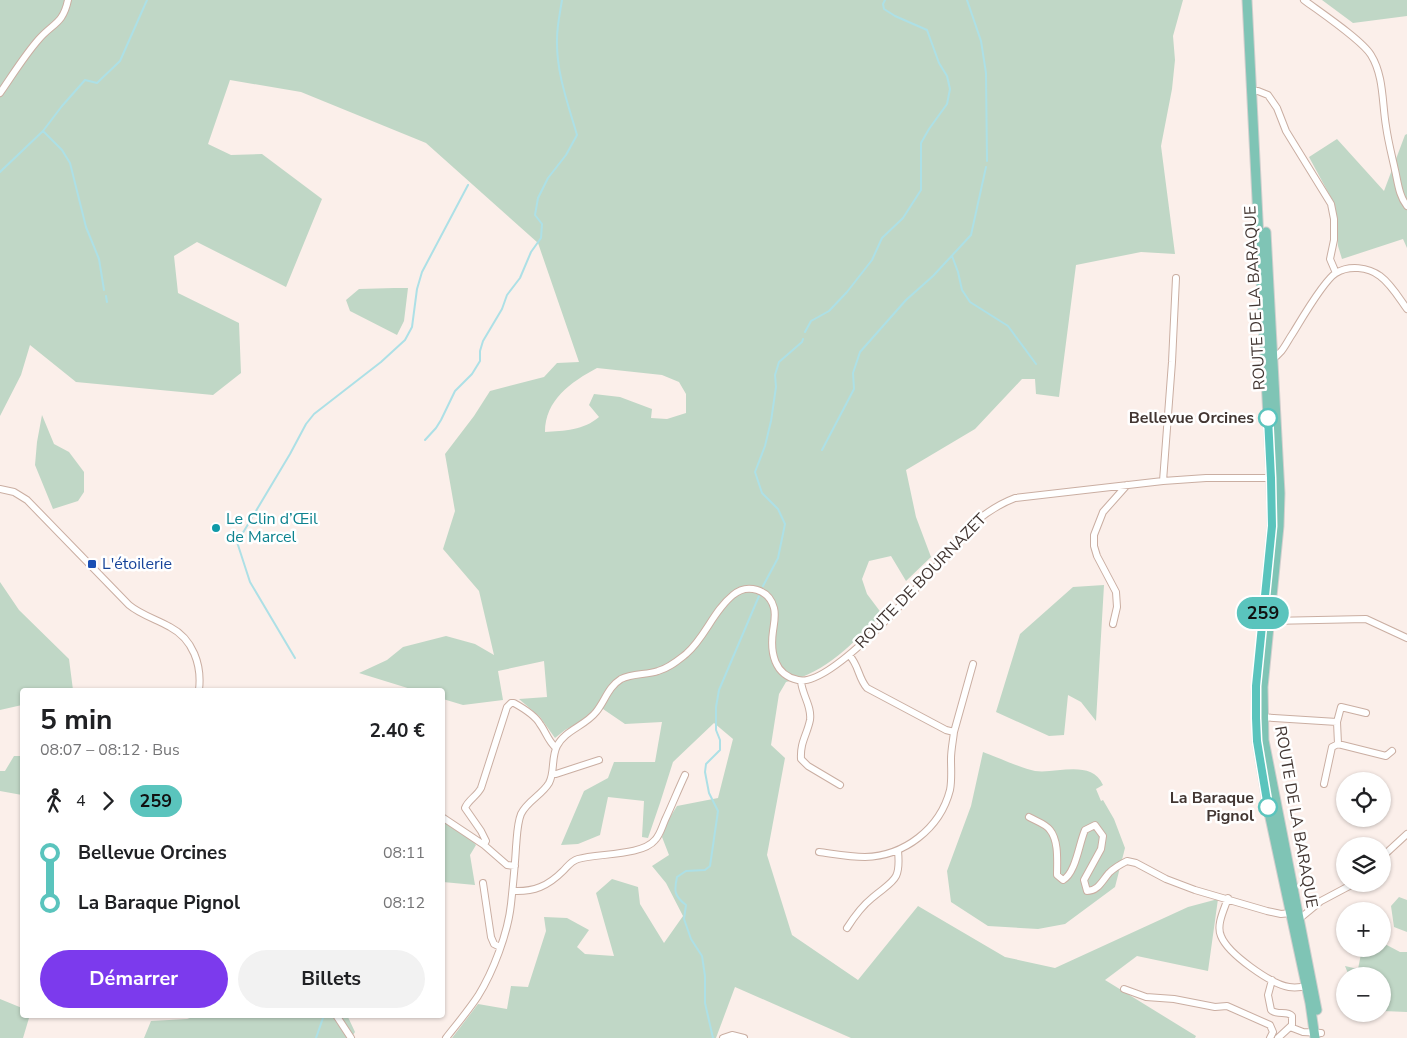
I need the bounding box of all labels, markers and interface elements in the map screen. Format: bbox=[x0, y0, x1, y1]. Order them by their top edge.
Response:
street label: ROUTE DE LA BARAQUE bbox=[1239, 205, 1271, 391]
place label: Bellevue Orcines bbox=[1129, 407, 1254, 429]
marker: Bellevue Orcines bbox=[1258, 408, 1278, 428]
place label: Le Clin d’Œil de Marcel bbox=[226, 508, 318, 548]
street label: ROUTE DE BOURNAZET bbox=[851, 508, 992, 653]
marker: Le Clin d’Œil de Marcel bbox=[210, 522, 222, 534]
place label: L'étoilerie bbox=[102, 553, 172, 575]
marker: L'étoilerie bbox=[86, 558, 98, 570]
line badge: 259 bbox=[1234, 597, 1292, 629]
text: 259 bbox=[1247, 601, 1279, 625]
text: 5 min bbox=[40, 701, 112, 739]
text: 2.40 € bbox=[370, 718, 425, 744]
street label: ROUTE DE LA BARAQUE bbox=[1269, 724, 1323, 910]
text: 08:07 – 08:12 · Bus bbox=[40, 739, 180, 761]
map controls bbox=[1336, 772, 1391, 1022]
button: locate bbox=[1336, 772, 1391, 827]
icon: walk bbox=[40, 787, 68, 815]
icon: forward bbox=[94, 787, 122, 815]
place label: La Baraque Pignol bbox=[1170, 787, 1254, 827]
text: 259 bbox=[140, 789, 172, 813]
text: 4 bbox=[76, 790, 86, 812]
marker: La Baraque Pignol bbox=[1258, 797, 1278, 817]
button: layers bbox=[1336, 837, 1391, 892]
text: Bellevue Orcines bbox=[78, 840, 227, 866]
text: 08:11 bbox=[383, 842, 425, 864]
text: La Baraque Pignol bbox=[78, 890, 240, 916]
text: 08:12 bbox=[383, 892, 425, 914]
button: + bbox=[1336, 902, 1391, 957]
button: Démarrer bbox=[40, 950, 228, 1008]
button: Billets bbox=[238, 950, 425, 1008]
button: − bbox=[1336, 967, 1391, 1022]

